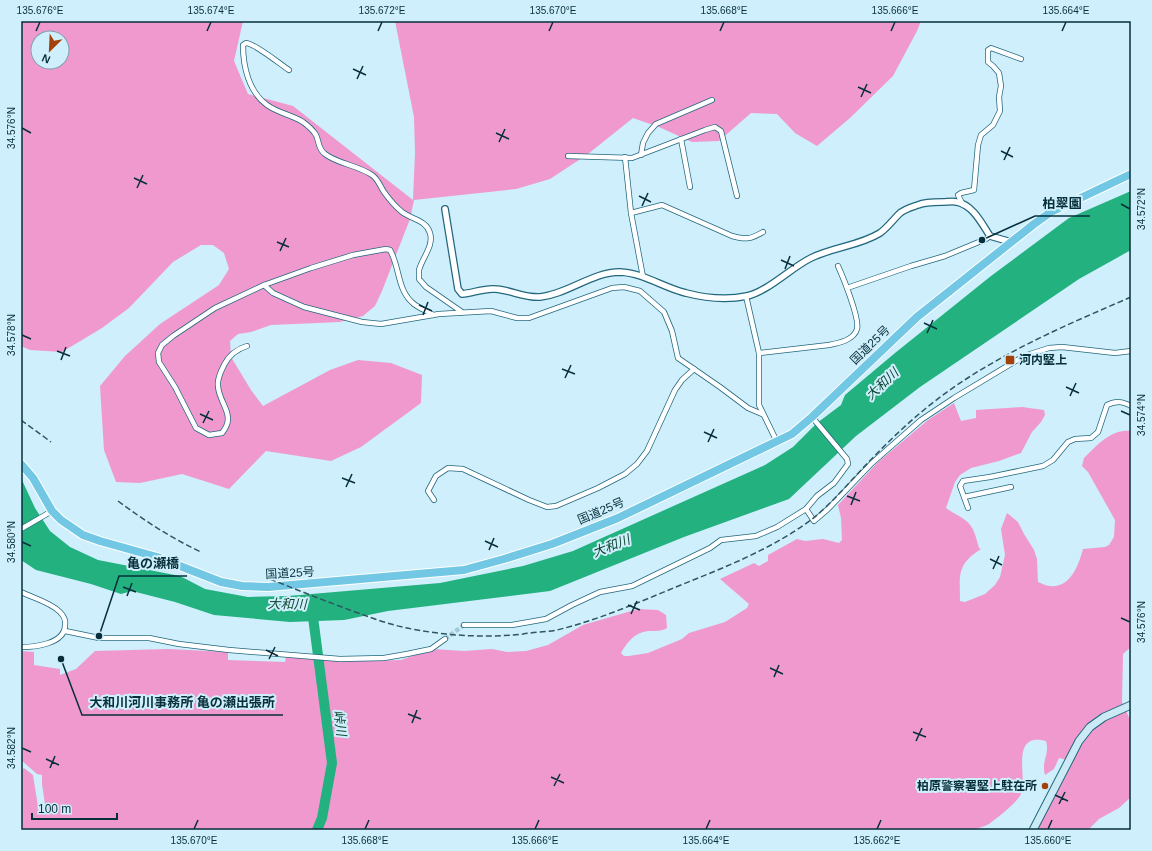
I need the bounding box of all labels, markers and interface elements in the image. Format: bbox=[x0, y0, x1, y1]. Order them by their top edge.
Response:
text: 135.676°E bbox=[17, 5, 64, 16]
text: 135.674°E bbox=[188, 5, 235, 16]
text: 135.672°E bbox=[359, 5, 406, 16]
text: 135.670°E bbox=[530, 5, 577, 16]
text: 135.668°E bbox=[701, 5, 748, 16]
text: 135.666°E bbox=[872, 5, 919, 16]
text: 135.664°E bbox=[1043, 5, 1090, 16]
north arrow bbox=[30, 30, 70, 70]
text: N bbox=[40, 52, 52, 66]
text: 34.576°N bbox=[6, 107, 17, 149]
text: 34.572°N bbox=[1136, 188, 1147, 230]
callout: 柏翠園 bbox=[1035, 191, 1090, 216]
text: 柏翠園 bbox=[1042, 196, 1082, 211]
text: 34.578°N bbox=[6, 314, 17, 356]
street label: 国道25号 bbox=[847, 323, 893, 367]
place label: 河内堅上 bbox=[1019, 353, 1067, 367]
marker: 河内堅上 bbox=[1004, 354, 1016, 366]
water label: 大和川 bbox=[863, 364, 903, 403]
text: 34.574°N bbox=[1136, 394, 1147, 436]
street label: 国道25号 bbox=[576, 495, 626, 527]
text: 34.580°N bbox=[6, 521, 17, 563]
water label: 大和川 bbox=[590, 531, 634, 560]
callout: 亀の瀬橋 bbox=[119, 551, 187, 576]
text: 亀の瀬橋 bbox=[127, 556, 179, 571]
street label: 国道25号 bbox=[265, 565, 315, 581]
water label: 大和川 bbox=[267, 596, 309, 612]
text: 34.576°N bbox=[1136, 601, 1147, 643]
callout: 大和川河川事務所 亀の瀬出張所 bbox=[82, 690, 283, 715]
text: 大和川河川事務所 亀の瀬出張所 bbox=[89, 695, 275, 710]
water label: 峠川 bbox=[331, 709, 350, 739]
text: 34.582°N bbox=[6, 727, 17, 769]
place label: 柏原警察署堅上駐在所 bbox=[917, 779, 1037, 793]
marker: 柏原警察署堅上駐在所 bbox=[1040, 781, 1050, 791]
scale bar bbox=[32, 795, 117, 821]
text: 100 m bbox=[38, 802, 71, 816]
text: 135.670°E bbox=[171, 835, 218, 846]
text: 135.668°E bbox=[342, 835, 389, 846]
text: 135.666°E bbox=[512, 835, 559, 846]
text: 135.664°E bbox=[683, 835, 730, 846]
text: 135.662°E bbox=[854, 835, 901, 846]
text: 135.660°E bbox=[1025, 835, 1072, 846]

